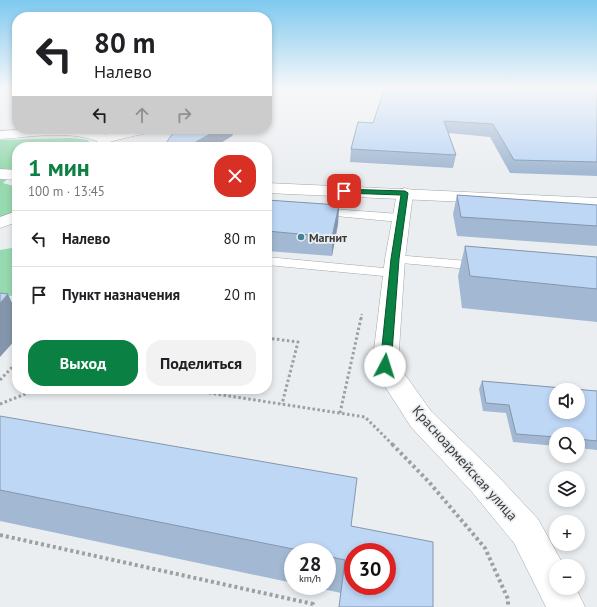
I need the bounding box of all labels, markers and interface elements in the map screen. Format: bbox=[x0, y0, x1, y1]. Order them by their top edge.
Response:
text: 80 m bbox=[94, 24, 155, 61]
icon: left bbox=[28, 28, 80, 80]
text: Налево bbox=[94, 60, 152, 83]
icon: left bbox=[89, 104, 111, 126]
icon: ahead bbox=[131, 104, 153, 126]
icon: right bbox=[173, 104, 195, 126]
text: 1 мин bbox=[28, 152, 90, 183]
button: close bbox=[214, 155, 256, 197]
pin bbox=[327, 174, 361, 208]
icon: arrive bbox=[333, 180, 355, 202]
text: 100 m · 13:45 bbox=[28, 183, 105, 200]
icon: left bbox=[28, 228, 50, 250]
text: Налево bbox=[62, 229, 110, 248]
text: 80 m bbox=[223, 229, 256, 248]
place label: Магнит bbox=[309, 230, 347, 245]
marker: Магнит bbox=[296, 232, 306, 242]
icon: arrive bbox=[28, 284, 50, 306]
text: Пункт назначения bbox=[62, 285, 180, 304]
text: 20 m bbox=[223, 285, 256, 304]
button: Выход bbox=[28, 340, 138, 386]
button: Поделиться bbox=[146, 340, 256, 386]
position arrow bbox=[364, 345, 406, 387]
map controls bbox=[549, 383, 585, 595]
button: sound bbox=[549, 383, 585, 419]
street label: Красноармейская улица bbox=[409, 402, 521, 524]
button: search bbox=[549, 427, 585, 463]
button: layers bbox=[549, 471, 585, 507]
button: + bbox=[549, 515, 585, 551]
speed limit sign: 30 bbox=[344, 543, 396, 595]
text: 28 bbox=[299, 551, 321, 577]
button: − bbox=[549, 559, 585, 595]
text: km/h bbox=[299, 572, 321, 585]

